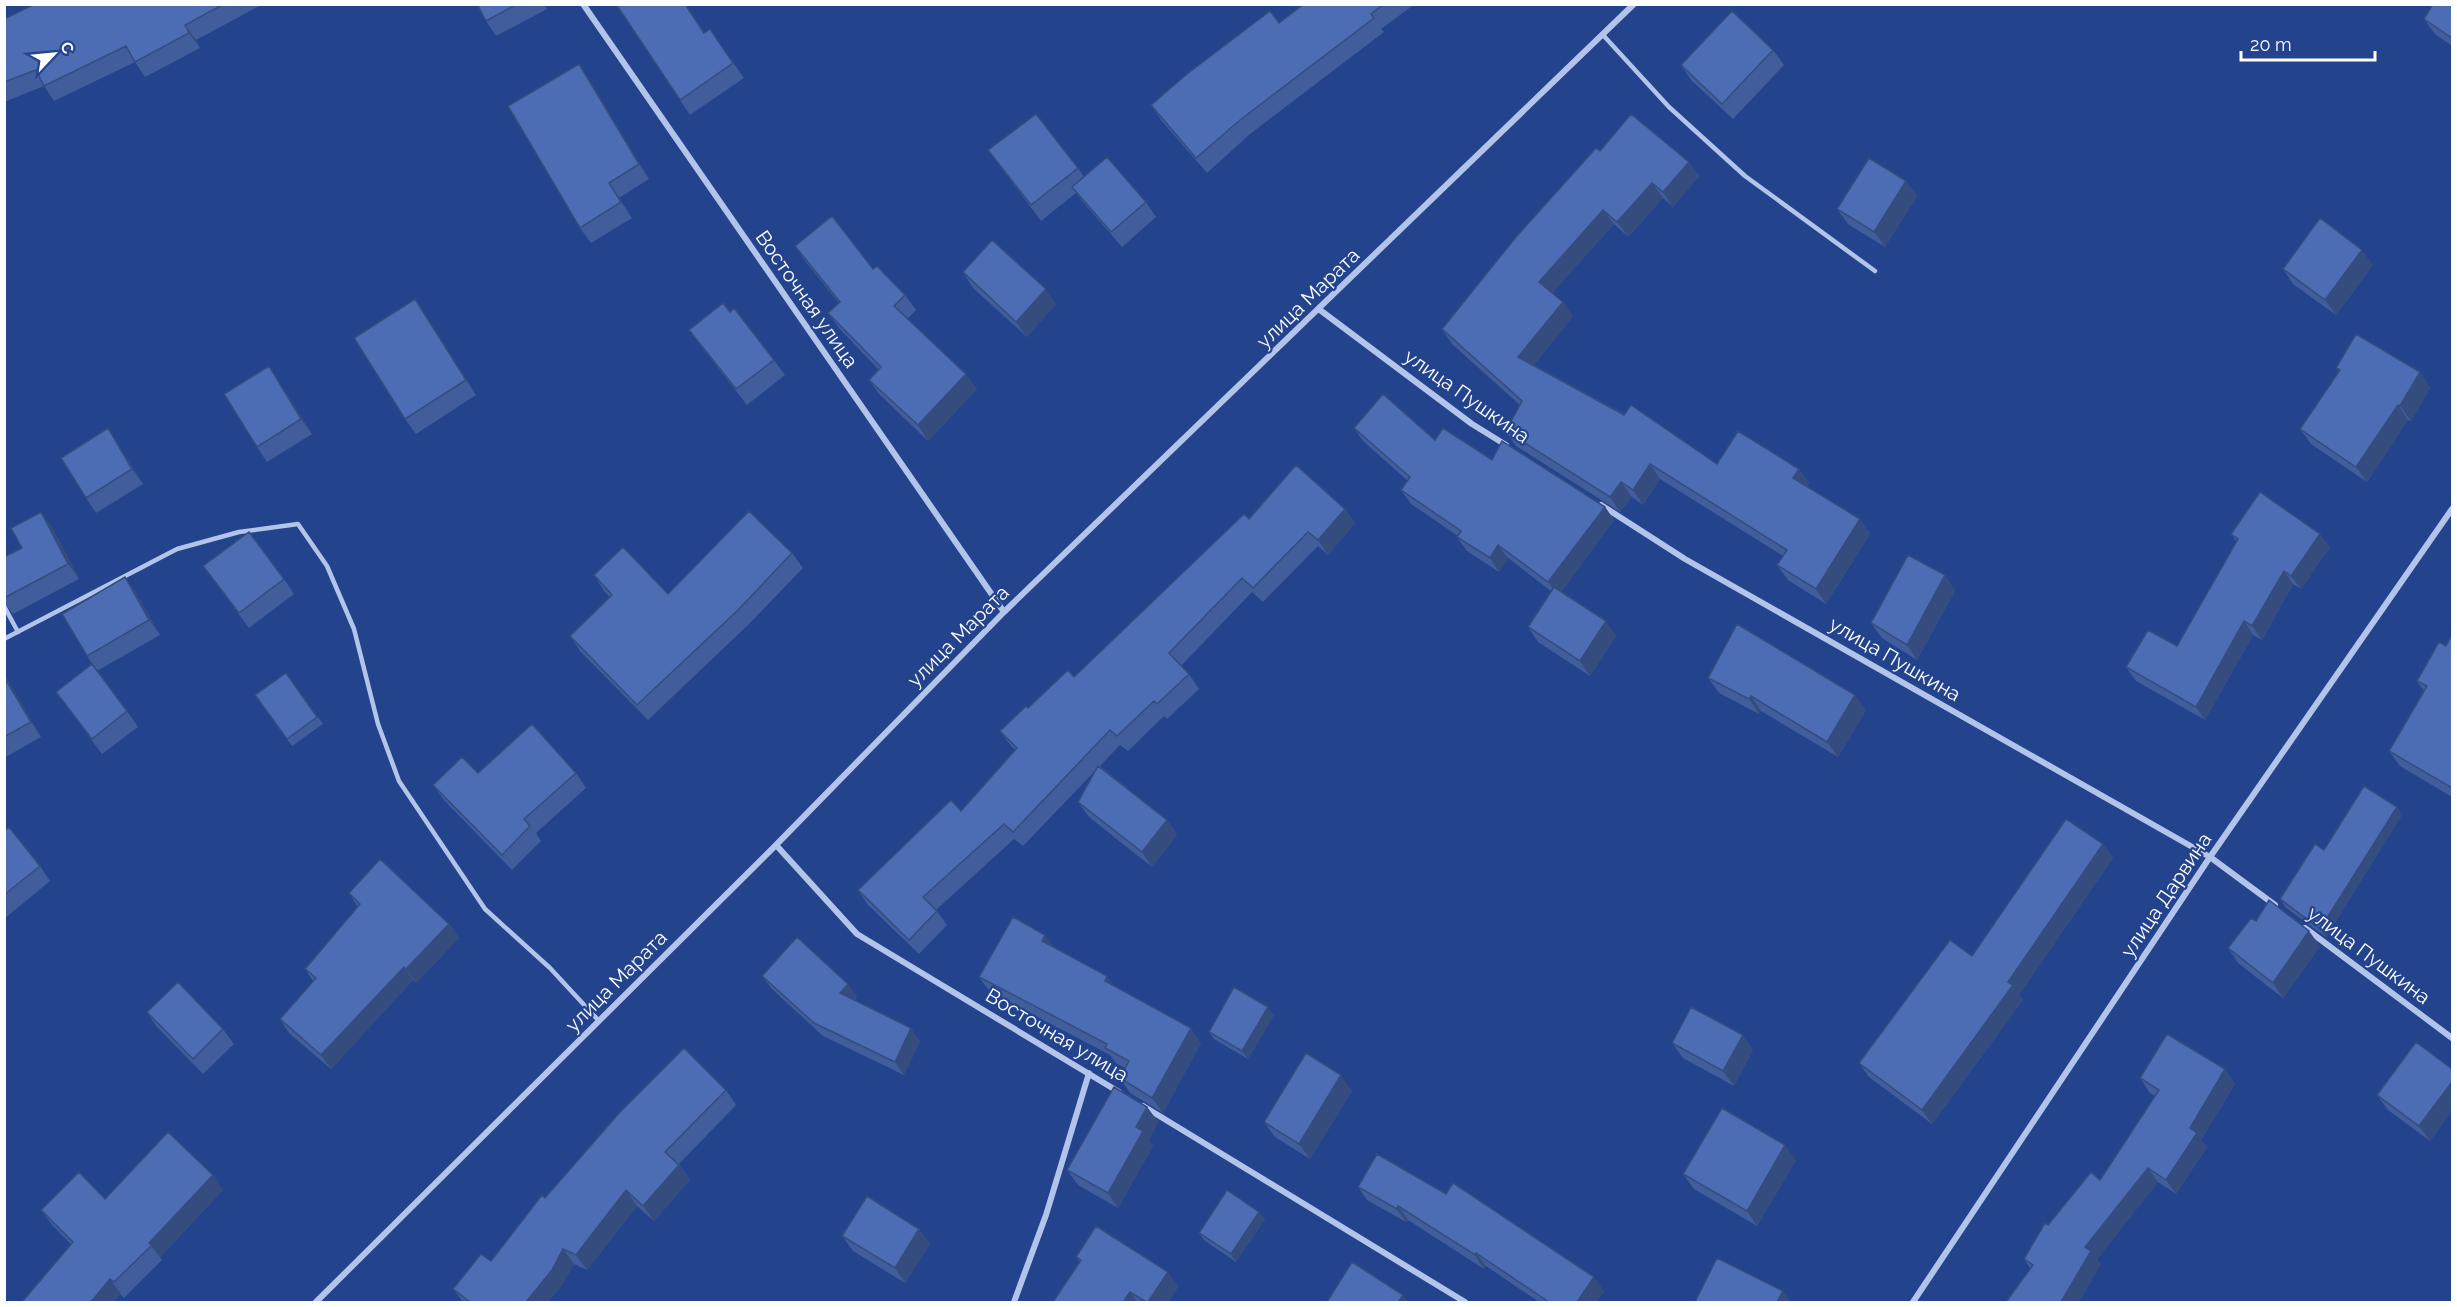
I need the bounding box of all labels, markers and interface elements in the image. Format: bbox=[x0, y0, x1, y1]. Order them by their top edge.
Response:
north arrow bbox=[24, 24, 84, 84]
scale bar bbox=[2241, 24, 2374, 62]
text: 20 m bbox=[2250, 34, 2292, 55]
text: С bbox=[56, 39, 78, 57]
street label: Восточная улица bbox=[751, 226, 863, 372]
street label: улица Марата bbox=[1252, 243, 1364, 353]
street label: улица Пушкина bbox=[1400, 344, 1534, 448]
street label: улица Марата bbox=[902, 580, 1014, 692]
street label: улица Пушкина bbox=[1825, 612, 1965, 706]
street label: улица Дарвина bbox=[2115, 828, 2217, 962]
street label: улица Пушкина bbox=[2303, 901, 2435, 1009]
street label: улица Марата bbox=[560, 925, 672, 1037]
street label: Восточная улица bbox=[981, 983, 1133, 1087]

